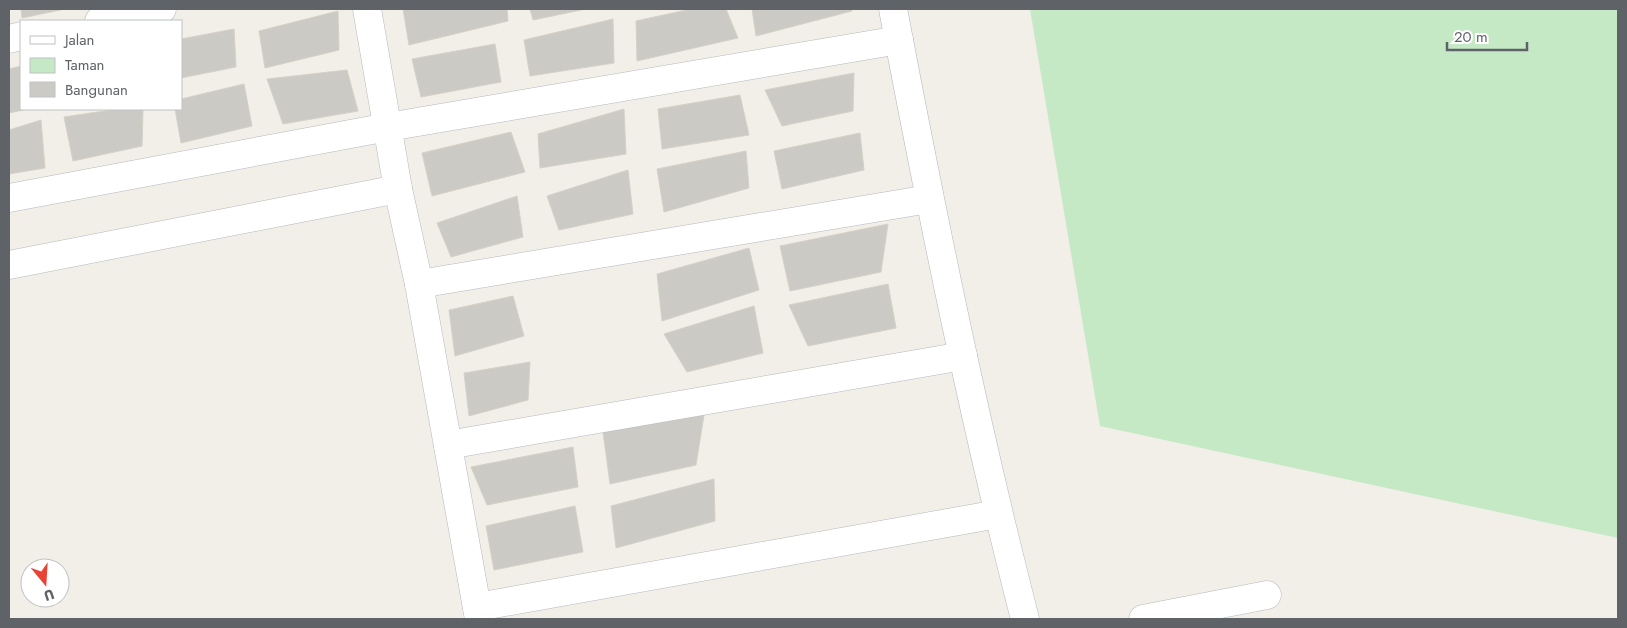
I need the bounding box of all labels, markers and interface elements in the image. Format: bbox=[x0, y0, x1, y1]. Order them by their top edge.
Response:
legend bbox=[20, 20, 182, 110]
scale bar bbox=[1447, 20, 1527, 52]
text: 20 m bbox=[1454, 26, 1488, 48]
text: Jalan bbox=[63, 29, 94, 51]
text: Taman bbox=[65, 54, 104, 76]
text: Bangunan bbox=[65, 79, 128, 101]
north arrow bbox=[20, 558, 70, 608]
text: U bbox=[41, 584, 57, 606]

